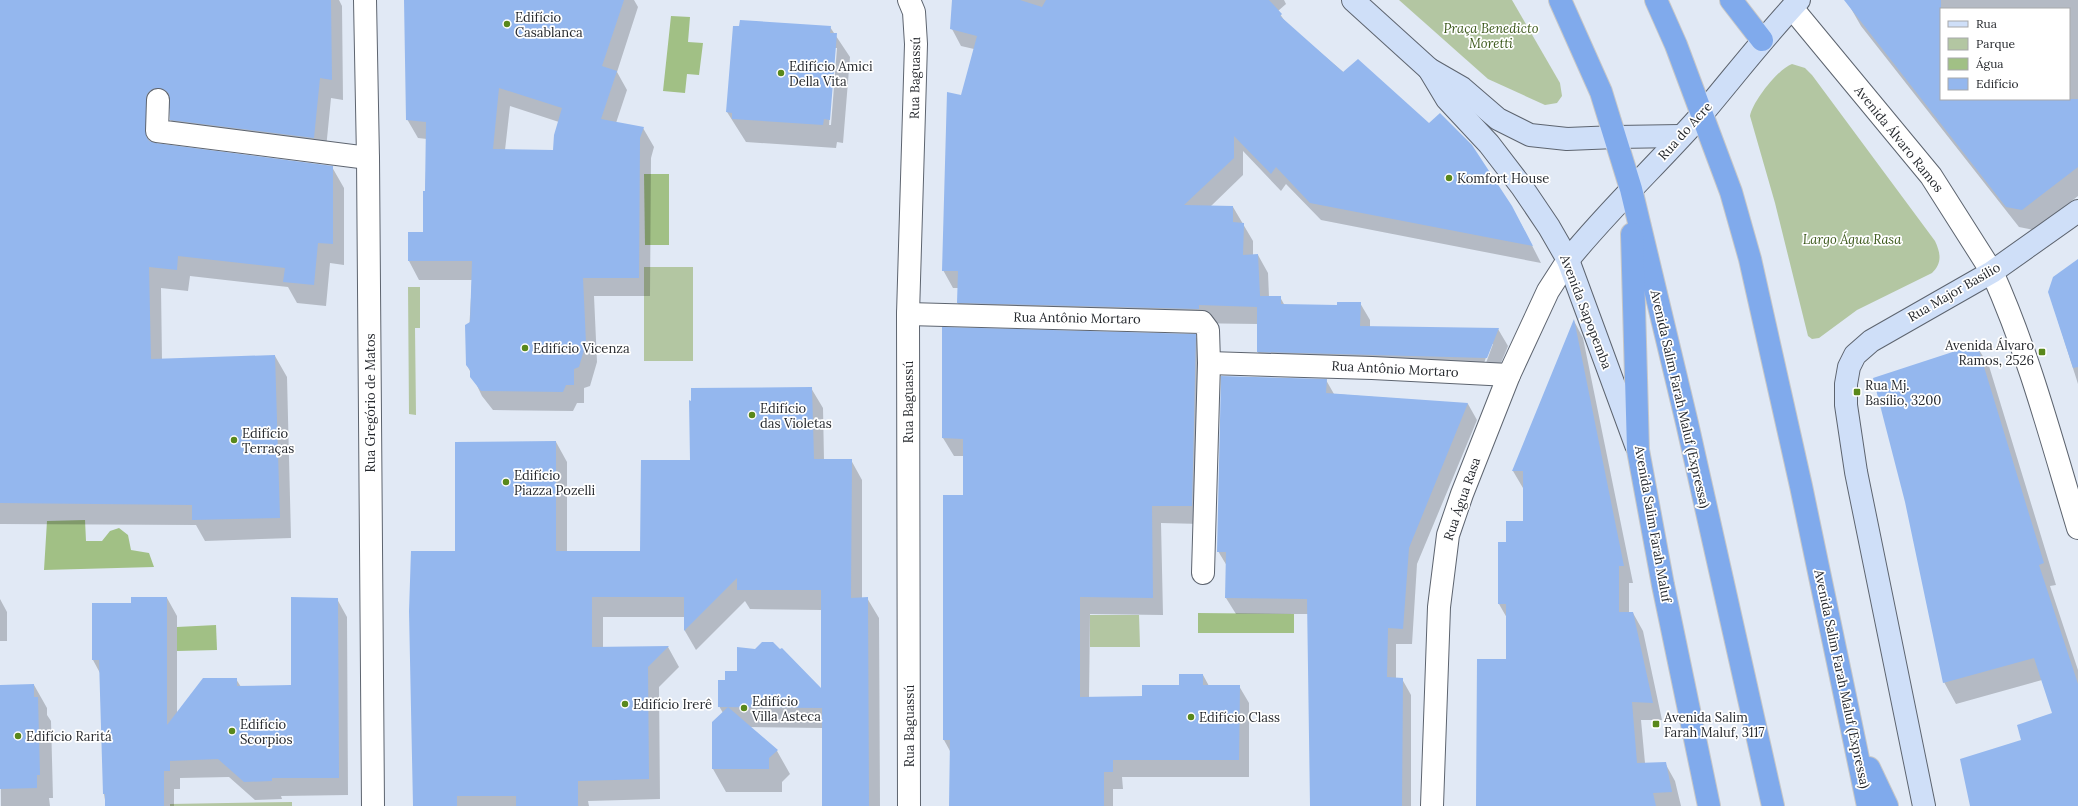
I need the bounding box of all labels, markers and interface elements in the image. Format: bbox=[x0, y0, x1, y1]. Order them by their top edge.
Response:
legend bbox=[1940, 8, 2070, 100]
place label: Edifício Casablanca bbox=[515, 9, 583, 41]
text: Rua bbox=[1976, 16, 1997, 31]
marker: Edifício Casablanca bbox=[502, 19, 512, 29]
park label: Praça Benedicto Moretti bbox=[1444, 20, 1539, 52]
street label: Rua Baguassú bbox=[906, 36, 924, 119]
text: Parque bbox=[1976, 36, 2016, 51]
text: Água bbox=[1975, 56, 2004, 71]
place label: Edifício Amici Della Vita bbox=[789, 58, 873, 90]
marker: Edifício Amici Della Vita bbox=[776, 68, 786, 78]
text: Edifício bbox=[1976, 76, 2019, 91]
street label: Avenida Álvaro Ramos bbox=[1850, 81, 1947, 196]
street label: Rua do Acre bbox=[1654, 98, 1716, 164]
place label: Komfort House bbox=[1457, 170, 1549, 187]
marker: Komfort House bbox=[1444, 173, 1454, 183]
park label: Largo Água Rasa bbox=[1803, 231, 1902, 248]
street label: Avenida Sapopemba bbox=[1556, 252, 1616, 372]
street label: Rua Major Basílio bbox=[1905, 258, 2004, 325]
street label: Avenida Salim Farah Maluf (Expressa) bbox=[1646, 287, 1713, 510]
street label: Rua Antônio Mortaro bbox=[1013, 308, 1141, 328]
street label: Rua Gregório de Matos bbox=[362, 333, 379, 473]
place label: Avenida Álvaro Ramos, 2526 bbox=[1944, 337, 2034, 369]
place label: Edifício Vicenza bbox=[533, 340, 630, 357]
marker: Edifício Vicenza bbox=[520, 343, 530, 353]
marker: Avenida Álvaro Ramos, 2526 bbox=[2037, 347, 2047, 357]
street label: Rua Antônio Mortaro bbox=[1331, 357, 1459, 381]
street label: Rua Baguassú bbox=[900, 361, 917, 443]
place label: Rua Mj. Basílio, 3200 bbox=[1865, 377, 1941, 409]
marker: Rua Mj. Basílio, 3200 bbox=[1852, 387, 1862, 397]
place label: Edifício das Violetas bbox=[760, 400, 832, 432]
marker: Edifício das Violetas bbox=[747, 410, 757, 420]
place label: Edifício Terraças bbox=[242, 425, 294, 457]
marker: Edifício Terraças bbox=[229, 435, 239, 445]
street label: Avenida Salim Farah Maluf bbox=[1631, 444, 1675, 605]
street label: Rua Água Rasa bbox=[1440, 455, 1484, 543]
place label: Edifício Piazza Pozelli bbox=[514, 467, 596, 499]
marker: Edifício Piazza Pozelli bbox=[501, 477, 511, 487]
street label: Avenida Salim Farah Maluf (Expressa) bbox=[1810, 567, 1874, 790]
street label: Rua Baguassú bbox=[901, 685, 918, 767]
place label: Edifício Villa Asteca bbox=[751, 693, 821, 725]
place label: Edifício Irerê bbox=[633, 696, 712, 713]
marker: Edifício Irerê bbox=[620, 699, 630, 709]
marker: Edifício Villa Asteca bbox=[739, 703, 749, 713]
place label: Edifício Class bbox=[1199, 709, 1280, 726]
place label: Avenida Salim Farah Maluf, 3117 bbox=[1663, 709, 1765, 741]
marker: Edifício Class bbox=[1186, 712, 1196, 722]
place label: Edifício Scorpios bbox=[240, 716, 293, 748]
marker: Avenida Salim Farah Maluf, 3117 bbox=[1651, 719, 1661, 729]
marker: Edifício Scorpios bbox=[227, 726, 237, 736]
place label: Edifício Raritá bbox=[26, 728, 112, 745]
marker: Edifício Raritá bbox=[13, 731, 23, 741]

